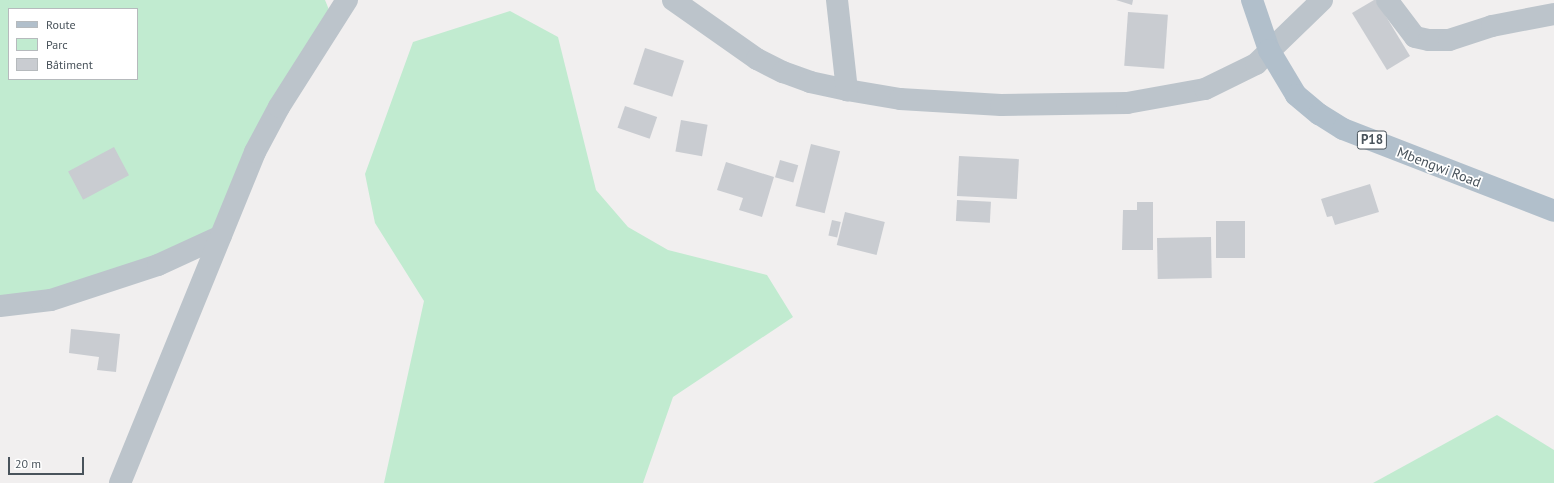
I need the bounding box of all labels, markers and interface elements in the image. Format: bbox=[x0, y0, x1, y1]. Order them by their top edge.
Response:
legend bbox=[8, 8, 138, 80]
text: Route bbox=[46, 17, 76, 32]
text: Parc bbox=[46, 37, 68, 52]
text: Bâtiment bbox=[46, 57, 93, 72]
road number: P18 bbox=[1356, 129, 1388, 151]
street label: Mbengwi Road bbox=[1395, 143, 1483, 191]
scale bar bbox=[10, 449, 86, 475]
text: 20 m bbox=[15, 456, 41, 471]

